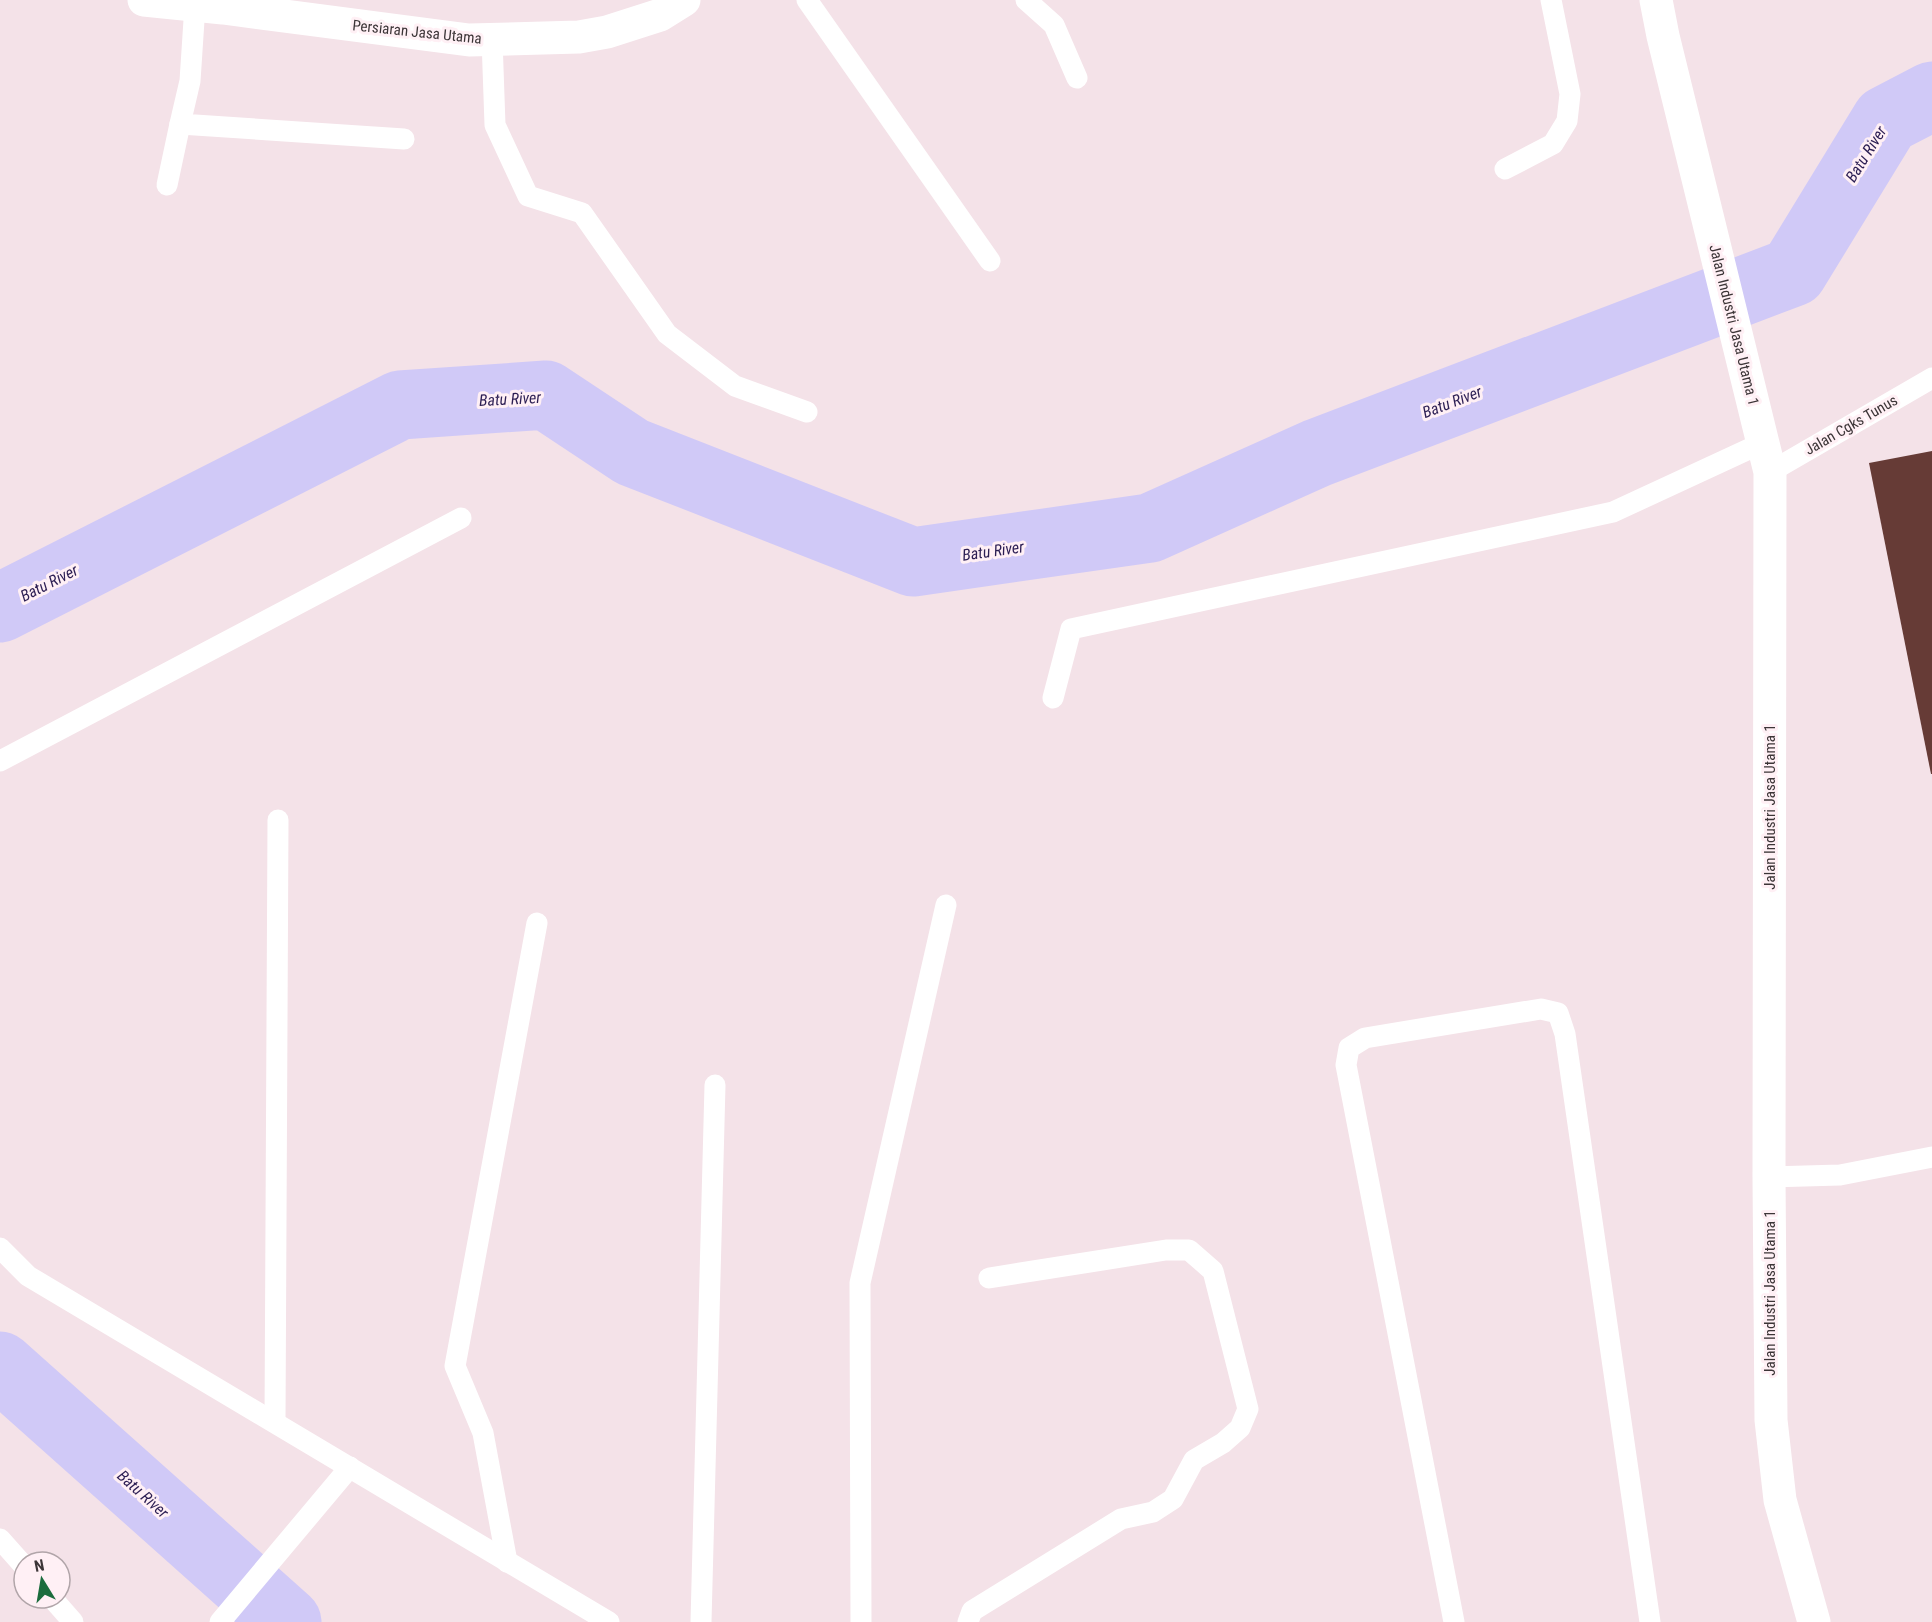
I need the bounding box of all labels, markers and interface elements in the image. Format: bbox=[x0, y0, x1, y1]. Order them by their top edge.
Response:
street label: Persiaran Jasa Utama bbox=[351, 16, 483, 48]
water label: Batu River bbox=[1842, 122, 1891, 185]
street label: Jalan Industri Jasa Utama 1 bbox=[1705, 243, 1763, 407]
water label: Batu River bbox=[1420, 382, 1486, 422]
water label: Batu River bbox=[479, 388, 543, 410]
street label: Jalan Cgks Tunus bbox=[1801, 391, 1901, 459]
water label: Batu River bbox=[961, 537, 1026, 565]
water label: Batu River bbox=[17, 560, 82, 606]
street label: Jalan Industri Jasa Utama 1 bbox=[1761, 724, 1779, 890]
street label: Jalan Industri Jasa Utama 1 bbox=[1761, 1210, 1779, 1376]
water label: Batu River bbox=[114, 1466, 173, 1523]
north arrow bbox=[12, 1550, 72, 1610]
text: N bbox=[33, 1556, 46, 1576]

